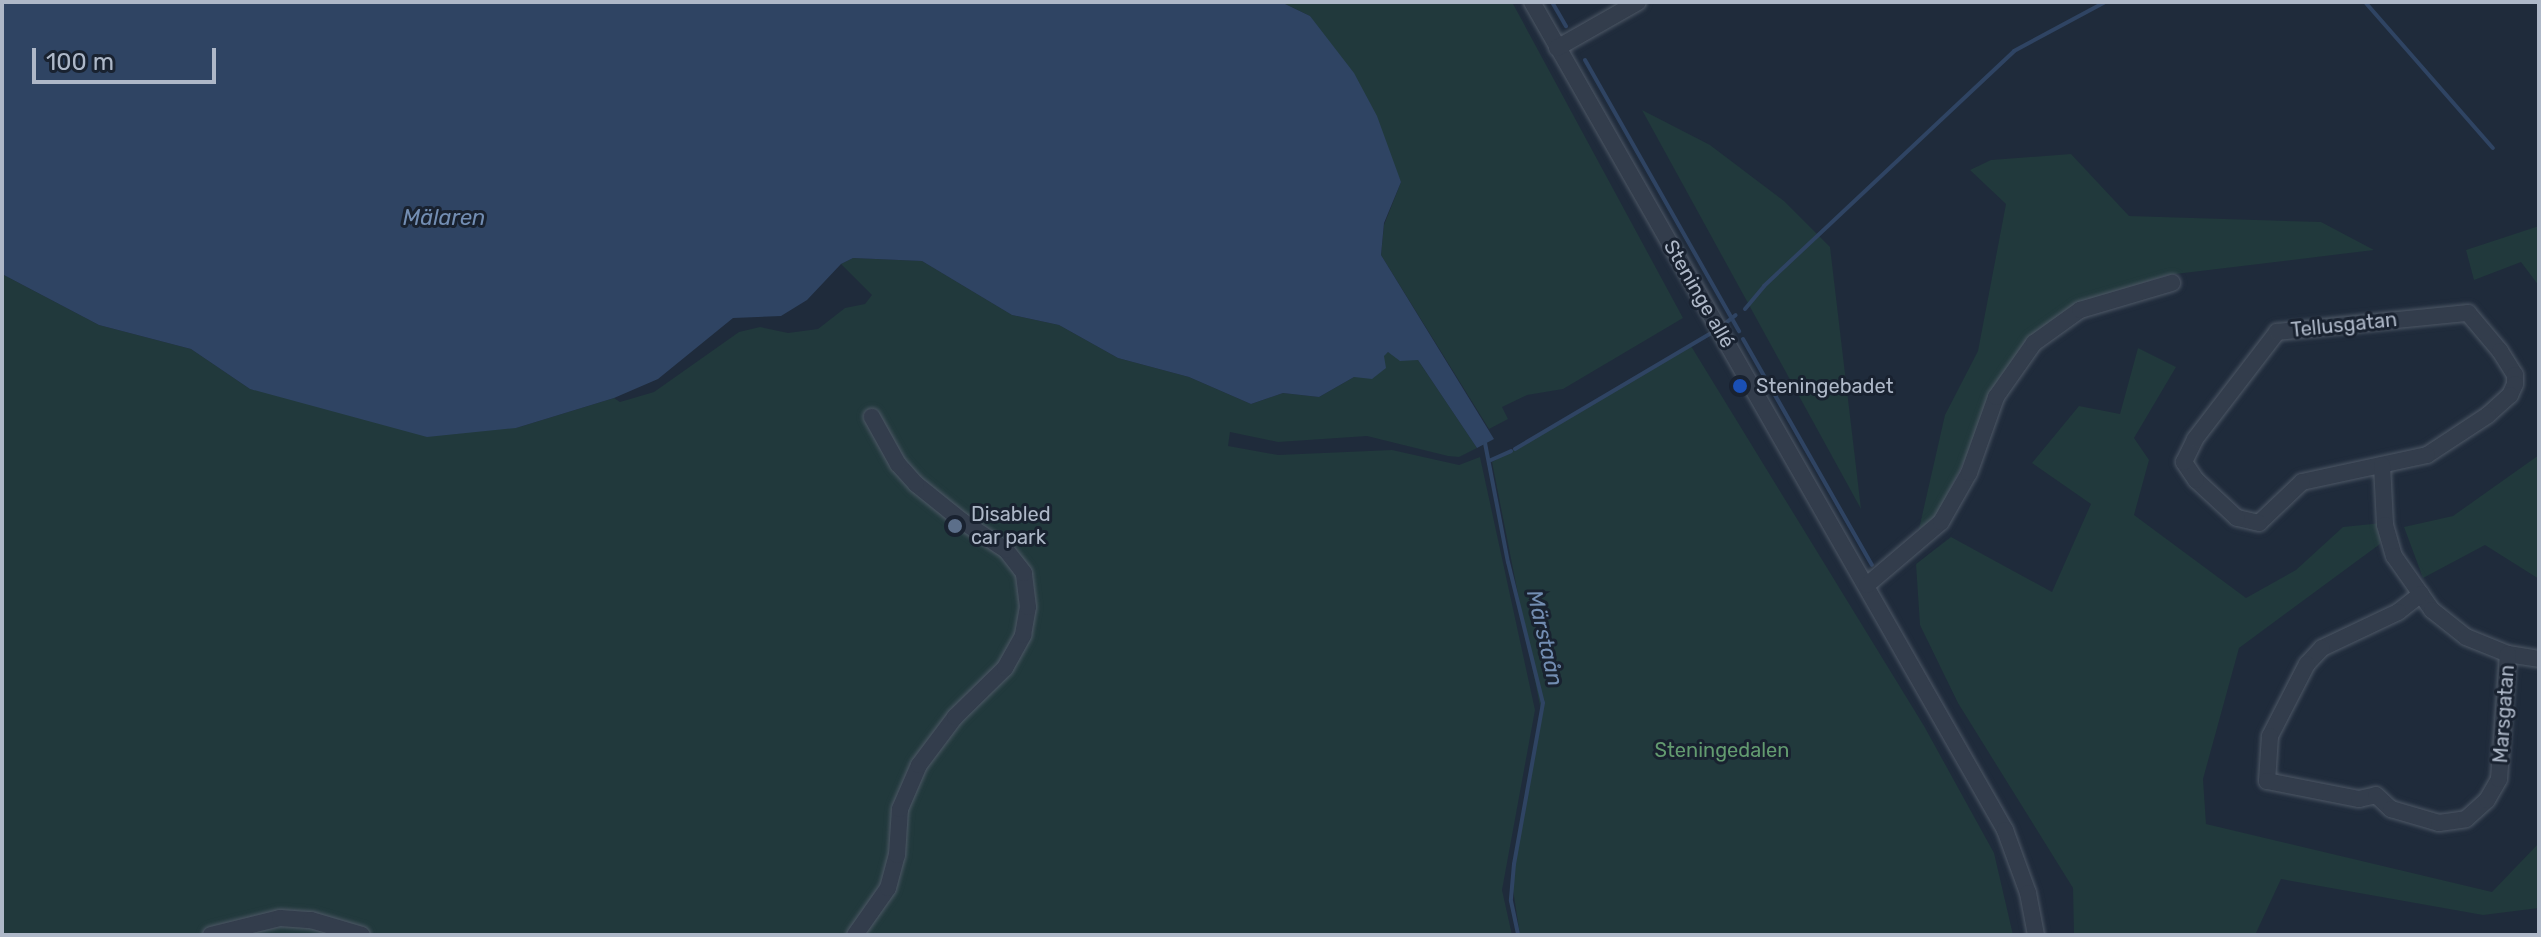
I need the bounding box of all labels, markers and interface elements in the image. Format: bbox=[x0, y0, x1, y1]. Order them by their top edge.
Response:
scale bar bbox=[36, 32, 220, 82]
text: 100 m bbox=[46, 48, 114, 76]
water label: Mälaren bbox=[403, 205, 485, 231]
street label: Steninge allé bbox=[1658, 236, 1740, 352]
street label: Tellusgatan bbox=[2290, 307, 2398, 343]
place label: Steningebadet bbox=[1756, 374, 1893, 398]
marker: Steningebadet bbox=[1731, 377, 1749, 395]
place label: Disabled car park bbox=[971, 502, 1051, 549]
marker: Disabled car park bbox=[946, 517, 964, 535]
water label: Märstaån bbox=[1521, 587, 1569, 689]
street label: Marsgatan bbox=[2489, 664, 2519, 764]
park label: Steningedalen bbox=[1655, 738, 1789, 762]

